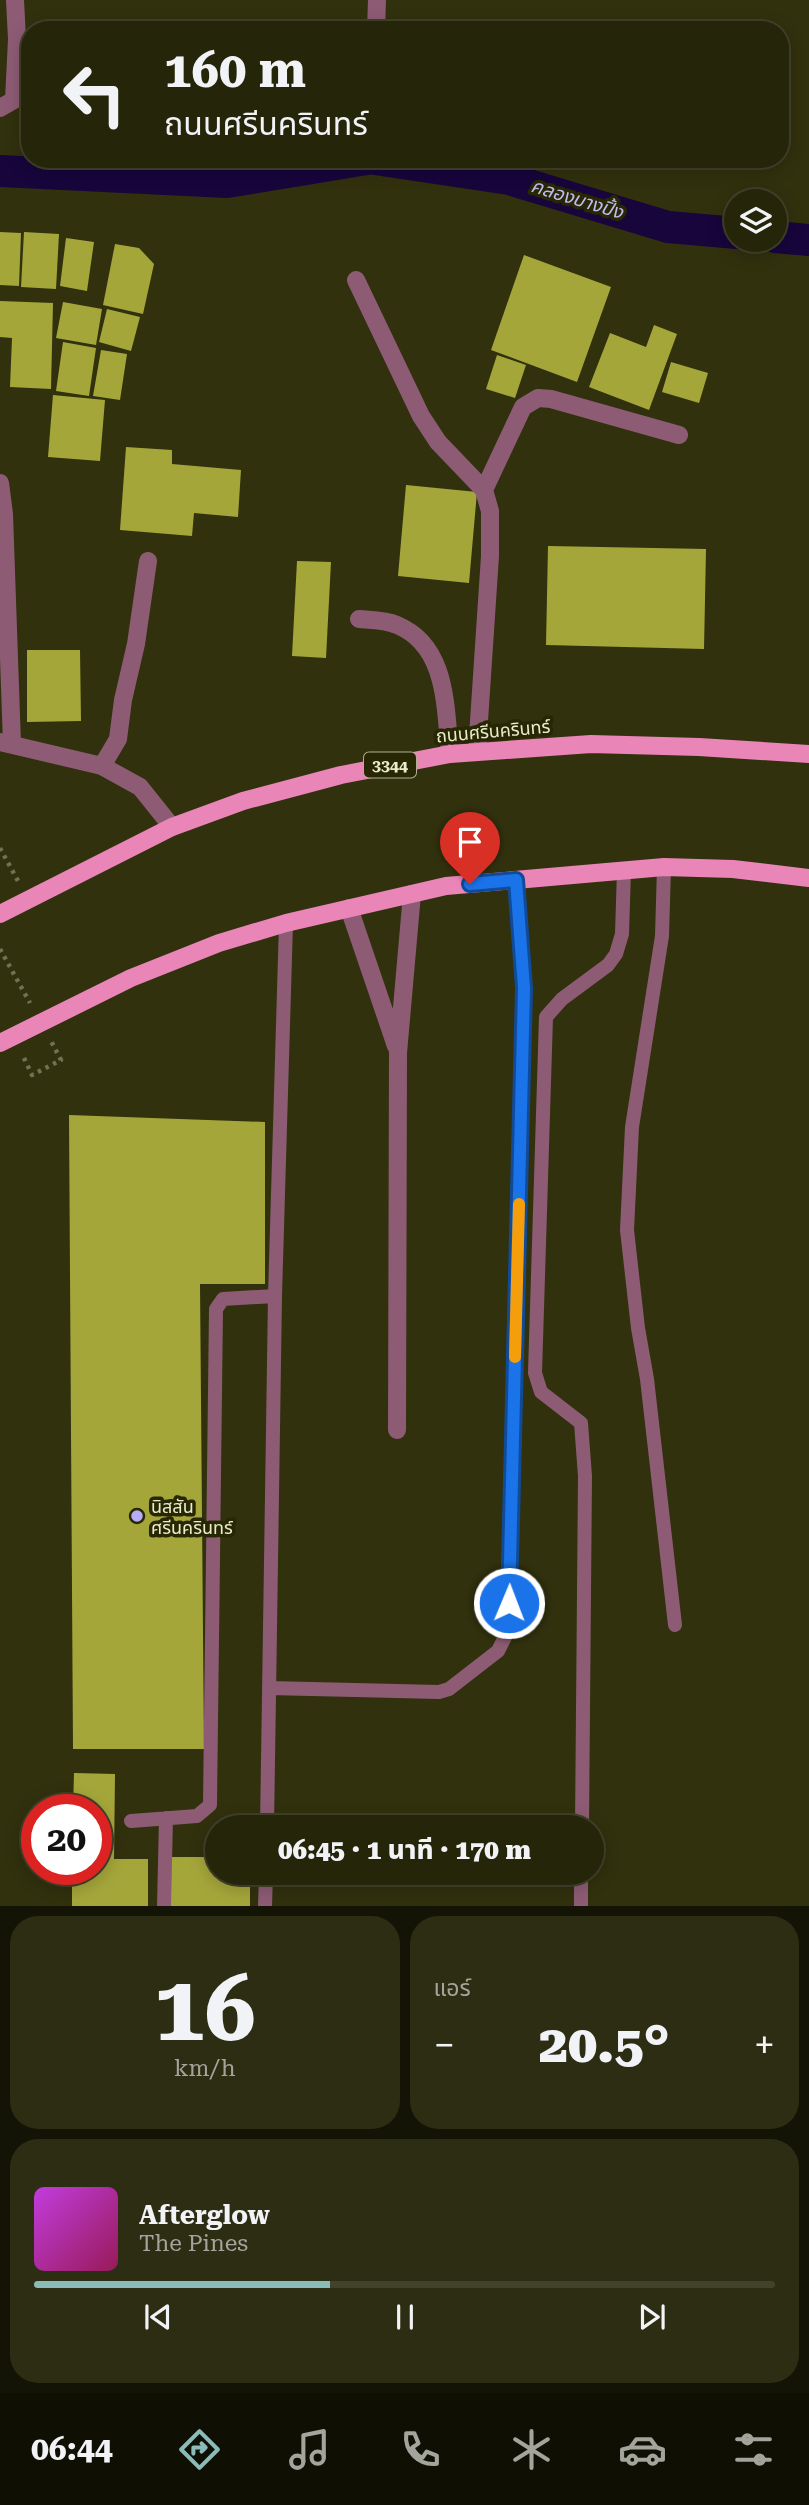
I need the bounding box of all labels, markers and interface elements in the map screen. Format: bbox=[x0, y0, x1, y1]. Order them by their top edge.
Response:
text: 160 m bbox=[164, 42, 306, 99]
icon: left bbox=[49, 49, 140, 140]
text: ถนนศรีนครินทร์ bbox=[164, 105, 368, 143]
water label: คลองบางปิ้ง bbox=[528, 173, 627, 224]
map controls bbox=[724, 189, 787, 252]
button: layers bbox=[724, 189, 787, 252]
street label: ถนนศรีนครินทร์ bbox=[435, 715, 552, 746]
road number: 3344 bbox=[364, 752, 416, 778]
pin bbox=[440, 812, 500, 884]
icon: arrive bbox=[451, 823, 489, 861]
place label: นิสสัน ศรีนครินทร์ bbox=[151, 1496, 234, 1538]
marker: นิสสัน ศรีนครินทร์ bbox=[129, 1508, 145, 1524]
position arrow bbox=[472, 1566, 546, 1640]
speed limit sign: 20 bbox=[21, 1794, 112, 1885]
text: 06:45 · 1 นาที · 170 m bbox=[278, 1835, 531, 1865]
text: 16 bbox=[154, 1956, 256, 2062]
text: แอร์ bbox=[434, 1975, 471, 2002]
text: 20.5° bbox=[539, 2014, 670, 2075]
text: − bbox=[434, 2023, 455, 2067]
text: + bbox=[754, 2023, 775, 2067]
text: km/h bbox=[174, 2055, 236, 2082]
text: Afterglow bbox=[139, 2200, 270, 2230]
text: The Pines bbox=[139, 2230, 248, 2257]
icon: previous bbox=[139, 2298, 177, 2336]
icon: pause bbox=[386, 2298, 424, 2336]
icon: next bbox=[633, 2298, 671, 2336]
icon: directions bbox=[175, 2425, 224, 2474]
icon: music bbox=[285, 2425, 334, 2474]
icon: phone bbox=[396, 2425, 445, 2474]
icon: climate bbox=[507, 2425, 556, 2474]
icon: car bbox=[618, 2425, 667, 2474]
icon: filters bbox=[729, 2425, 778, 2474]
text: 06:44 bbox=[31, 2430, 113, 2468]

